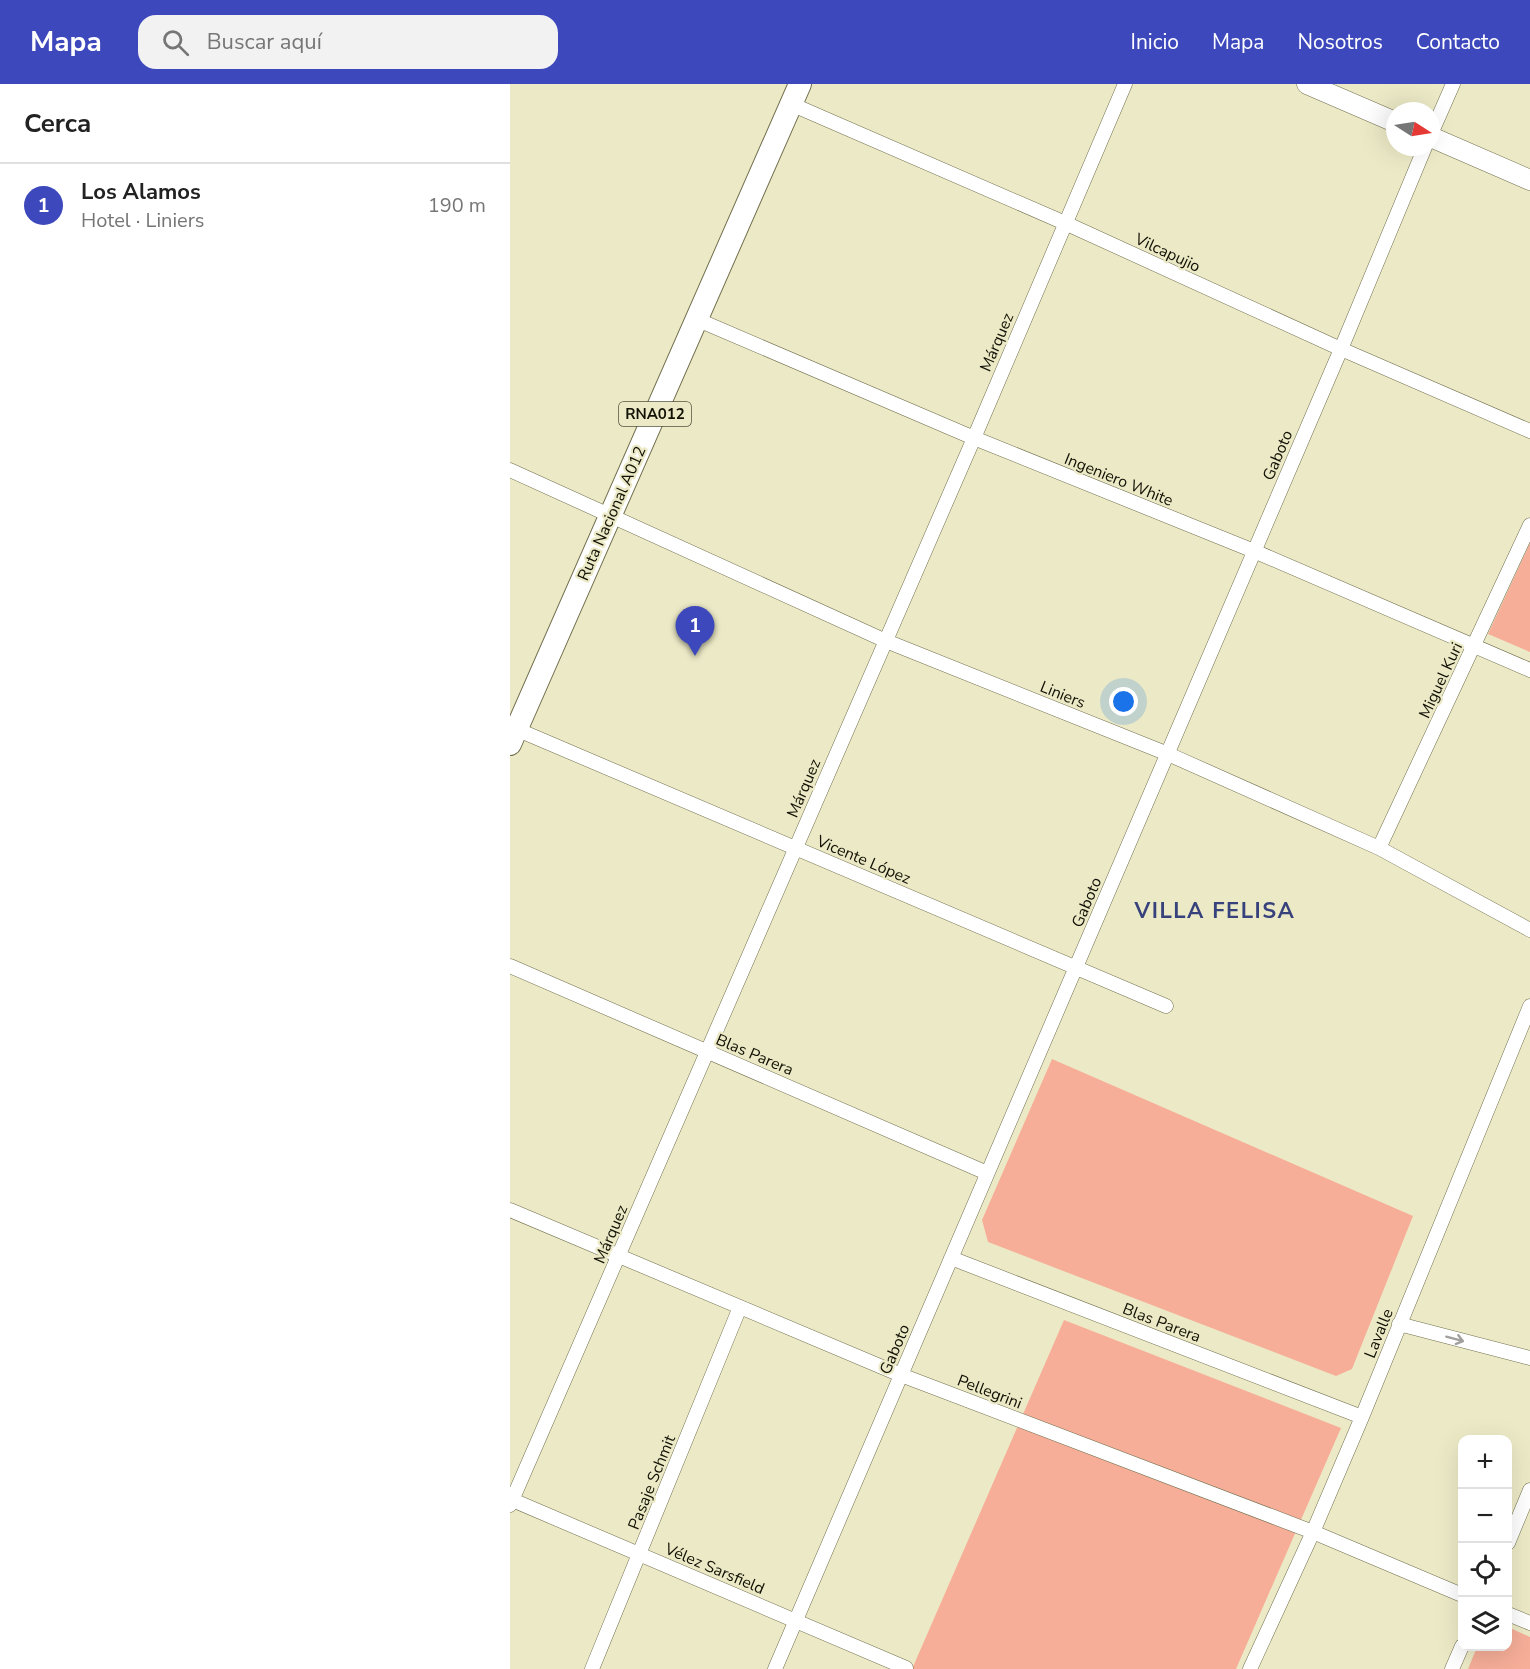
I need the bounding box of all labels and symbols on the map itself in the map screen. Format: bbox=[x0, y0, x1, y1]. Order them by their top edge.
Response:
north arrow bbox=[1386, 102, 1440, 156]
street label: Vilcapujio bbox=[1130, 228, 1204, 278]
street label: Márquez bbox=[975, 310, 1019, 375]
road number: RNA012 bbox=[619, 402, 691, 426]
street label: Gaboto bbox=[1258, 427, 1298, 484]
street label: Ruta Nacional A012 bbox=[572, 443, 651, 584]
street label: Ingeniero White bbox=[1061, 448, 1176, 512]
pin: 1 bbox=[676, 606, 714, 656]
street label: Miguel Kuri bbox=[1414, 639, 1468, 722]
street label: Liniers bbox=[1037, 676, 1089, 714]
your location bbox=[1109, 687, 1138, 716]
street label: Márquez bbox=[782, 756, 826, 821]
street label: Vicente López bbox=[812, 830, 914, 890]
street label: Gaboto bbox=[1067, 874, 1107, 931]
district label: VILLA FELISA bbox=[1134, 896, 1295, 926]
street label: Blas Parera bbox=[712, 1029, 797, 1081]
street label: Márquez bbox=[589, 1202, 633, 1267]
street label: Blas Parera bbox=[1119, 1298, 1204, 1348]
street label: Lavalle bbox=[1359, 1305, 1399, 1361]
street label: Gaboto bbox=[875, 1321, 915, 1378]
one-way arrow bbox=[1445, 1333, 1464, 1345]
street label: Pellegrini bbox=[954, 1370, 1025, 1414]
street label: Pasaje Schmit bbox=[623, 1431, 681, 1533]
street label: Vélez Sarsfield bbox=[660, 1538, 768, 1600]

